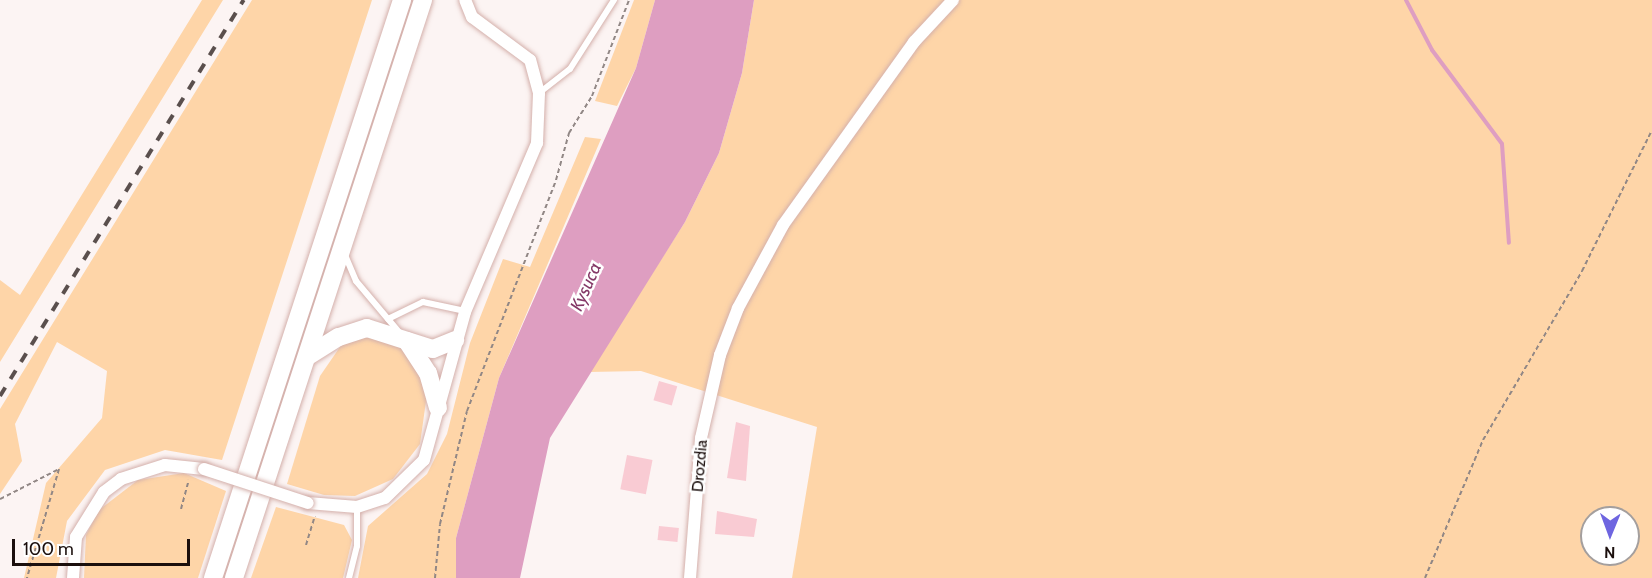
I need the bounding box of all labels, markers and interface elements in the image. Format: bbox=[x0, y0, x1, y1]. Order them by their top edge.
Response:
water label: Kysuca bbox=[566, 260, 606, 314]
street label: Drozdia bbox=[688, 439, 712, 493]
north arrow bbox=[1580, 506, 1640, 566]
scale bar bbox=[15, 527, 194, 565]
text: 100 m bbox=[23, 538, 74, 560]
text: N bbox=[1604, 543, 1616, 562]

